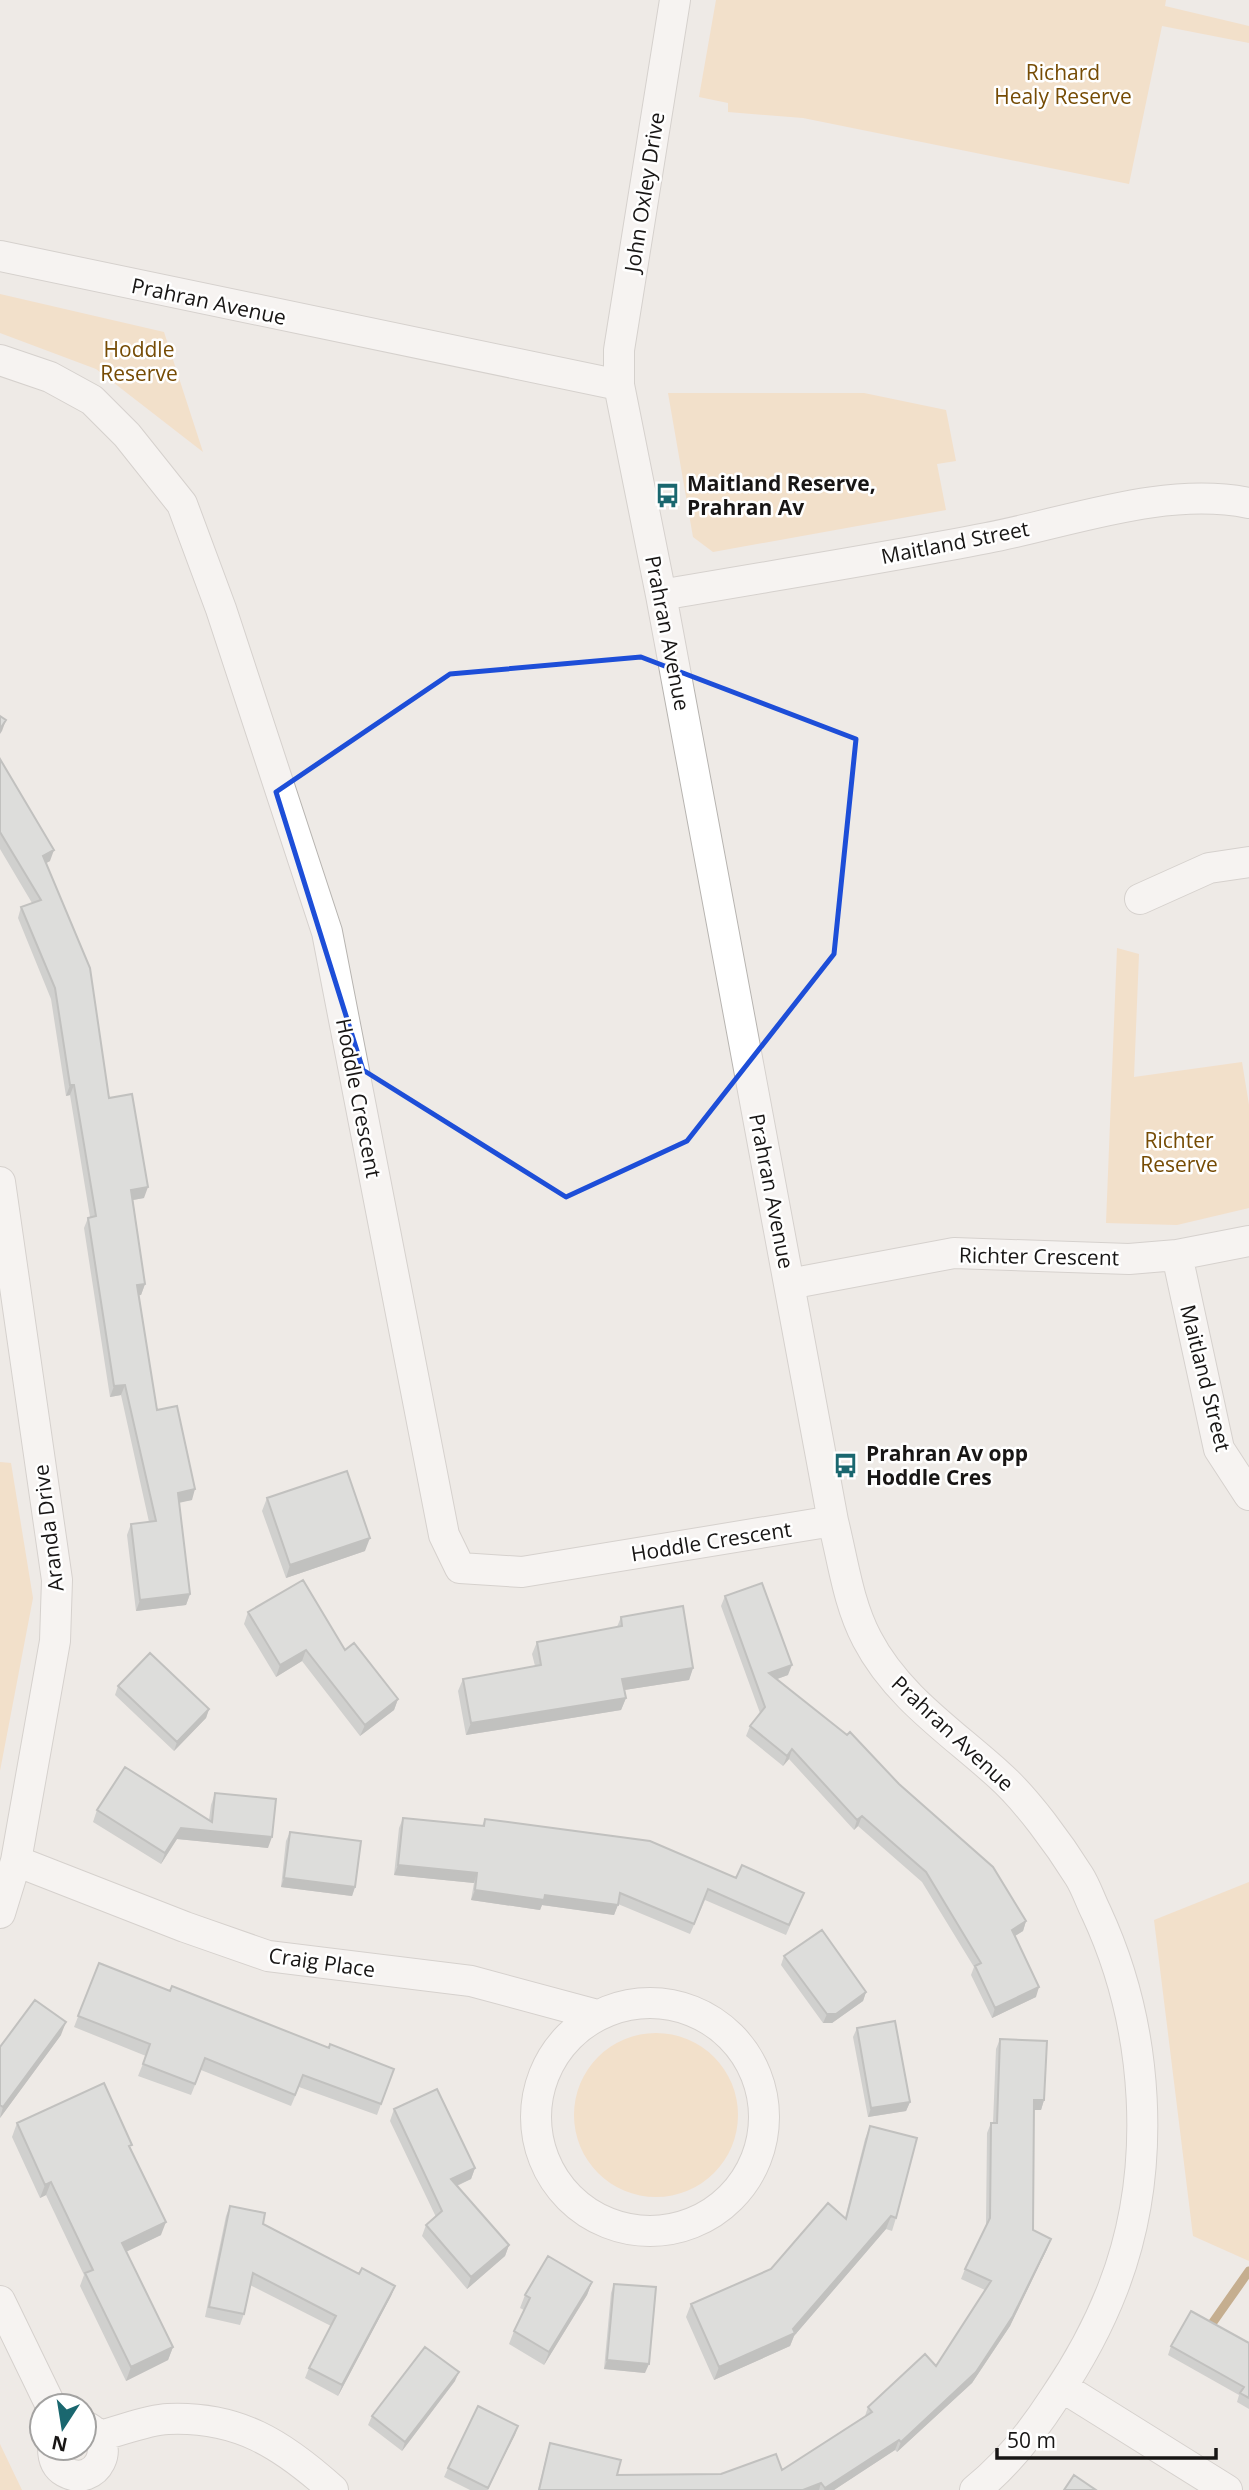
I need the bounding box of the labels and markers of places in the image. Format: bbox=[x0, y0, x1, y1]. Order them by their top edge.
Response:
place label: Maitland Reserve, Prahran Av bbox=[687, 469, 876, 521]
bus stop icon: Maitland Reserve, Prahran Av bbox=[653, 481, 681, 509]
place label: Prahran Av opp Hoddle Cres bbox=[866, 1439, 1028, 1491]
bus stop icon: Prahran Av opp Hoddle Cres bbox=[832, 1451, 860, 1479]

